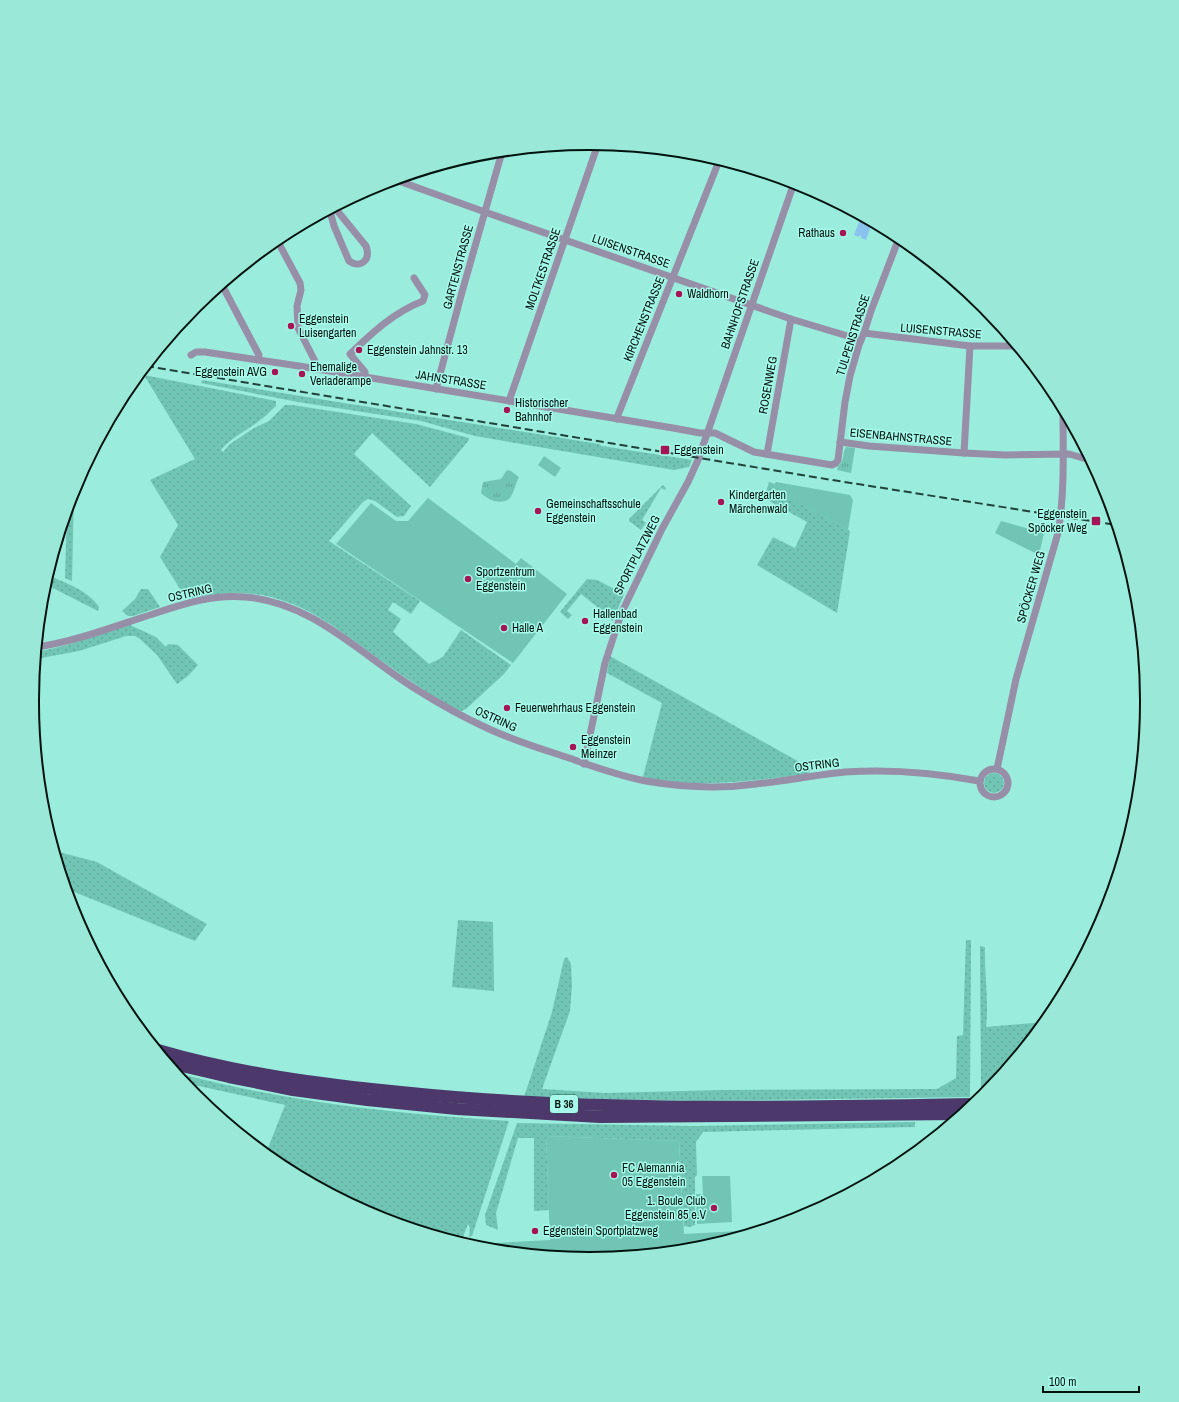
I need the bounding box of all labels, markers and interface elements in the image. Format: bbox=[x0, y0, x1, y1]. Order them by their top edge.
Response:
street label: GARTENSTRASSE bbox=[439, 223, 477, 311]
place label: Rathaus bbox=[798, 225, 835, 241]
street label: MOLTKESTRASSE bbox=[521, 226, 565, 312]
marker: Rathaus bbox=[838, 228, 848, 238]
street label: LUISENSTRASSE bbox=[590, 230, 672, 272]
street label: BAHNHOFSTRASSE bbox=[717, 257, 763, 351]
street label: KIRCHENSTRASSE bbox=[620, 274, 668, 364]
place label: Waldhorn bbox=[687, 286, 729, 302]
marker: Waldhorn bbox=[674, 289, 684, 299]
street label: TULPENSTRASSE bbox=[832, 292, 874, 378]
place label: Eggenstein Luisengarten bbox=[299, 311, 356, 341]
street label: LUISENSTRASSE bbox=[900, 319, 982, 343]
marker: Eggenstein Luisengarten bbox=[286, 321, 296, 331]
place label: Eggenstein Jahnstr. 13 bbox=[367, 342, 468, 358]
marker: Eggenstein Jahnstr. 13 bbox=[354, 345, 364, 355]
street label: ROSENWEG bbox=[755, 355, 781, 415]
place label: Ehemalige Verladerampe bbox=[310, 359, 371, 389]
place label: Eggenstein AVG bbox=[195, 364, 267, 380]
street label: JAHNSTRASSE bbox=[414, 366, 488, 394]
marker: Eggenstein AVG bbox=[270, 367, 280, 377]
marker: Ehemalige Verladerampe bbox=[297, 369, 307, 379]
place label: Historischer Bahnhof bbox=[515, 395, 569, 425]
marker: Historischer Bahnhof bbox=[502, 405, 512, 415]
street label: EISENBAHNSTRASSE bbox=[849, 425, 953, 449]
place label: Eggenstein bbox=[674, 442, 724, 458]
marker: Eggenstein bbox=[659, 444, 671, 456]
place label: Kindergarten Märchenwald bbox=[729, 487, 788, 517]
place label: Gemeinschaftsschule Eggenstein bbox=[546, 496, 641, 526]
marker: Kindergarten Märchenwald bbox=[716, 497, 726, 507]
marker: Gemeinschaftsschule Eggenstein bbox=[533, 506, 543, 516]
place label: Eggenstein Spöcker Weg bbox=[1028, 506, 1088, 536]
street label: SPORTPLATZWEG bbox=[610, 513, 664, 597]
marker: Eggenstein Spöcker Weg bbox=[1090, 515, 1102, 527]
street label: SPÖCKER WEG bbox=[1012, 549, 1049, 625]
place label: Sportzentrum Eggenstein bbox=[476, 564, 535, 594]
marker: Sportzentrum Eggenstein bbox=[463, 574, 473, 584]
street label: OSTRING bbox=[166, 580, 214, 606]
place label: Hallenbad Eggenstein bbox=[593, 606, 643, 636]
marker: Hallenbad Eggenstein bbox=[580, 616, 590, 626]
place label: Halle A bbox=[512, 620, 544, 636]
marker: Halle A bbox=[499, 623, 509, 633]
place label: Feuerwehrhaus Eggenstein bbox=[515, 700, 635, 716]
street label: OSTRING bbox=[472, 703, 520, 735]
marker: Feuerwehrhaus Eggenstein bbox=[502, 703, 512, 713]
place label: Eggenstein Meinzer bbox=[581, 732, 631, 762]
marker: Eggenstein Meinzer bbox=[568, 742, 578, 752]
street label: OSTRING bbox=[794, 754, 840, 776]
road number: B 36 bbox=[550, 1095, 578, 1113]
place label: FC Alemannia 05 Eggenstein bbox=[622, 1160, 685, 1190]
marker: FC Alemannia 05 Eggenstein bbox=[609, 1170, 619, 1180]
place label: 1. Boule Club Eggenstein 85 e.V bbox=[625, 1193, 706, 1223]
marker: 1. Boule Club Eggenstein 85 e.V bbox=[709, 1203, 719, 1213]
place label: Eggenstein Sportplatzweg bbox=[543, 1223, 658, 1239]
marker: Eggenstein Sportplatzweg bbox=[530, 1226, 540, 1236]
scale bar bbox=[1043, 1368, 1139, 1394]
text: 100 m bbox=[1049, 1374, 1076, 1390]

